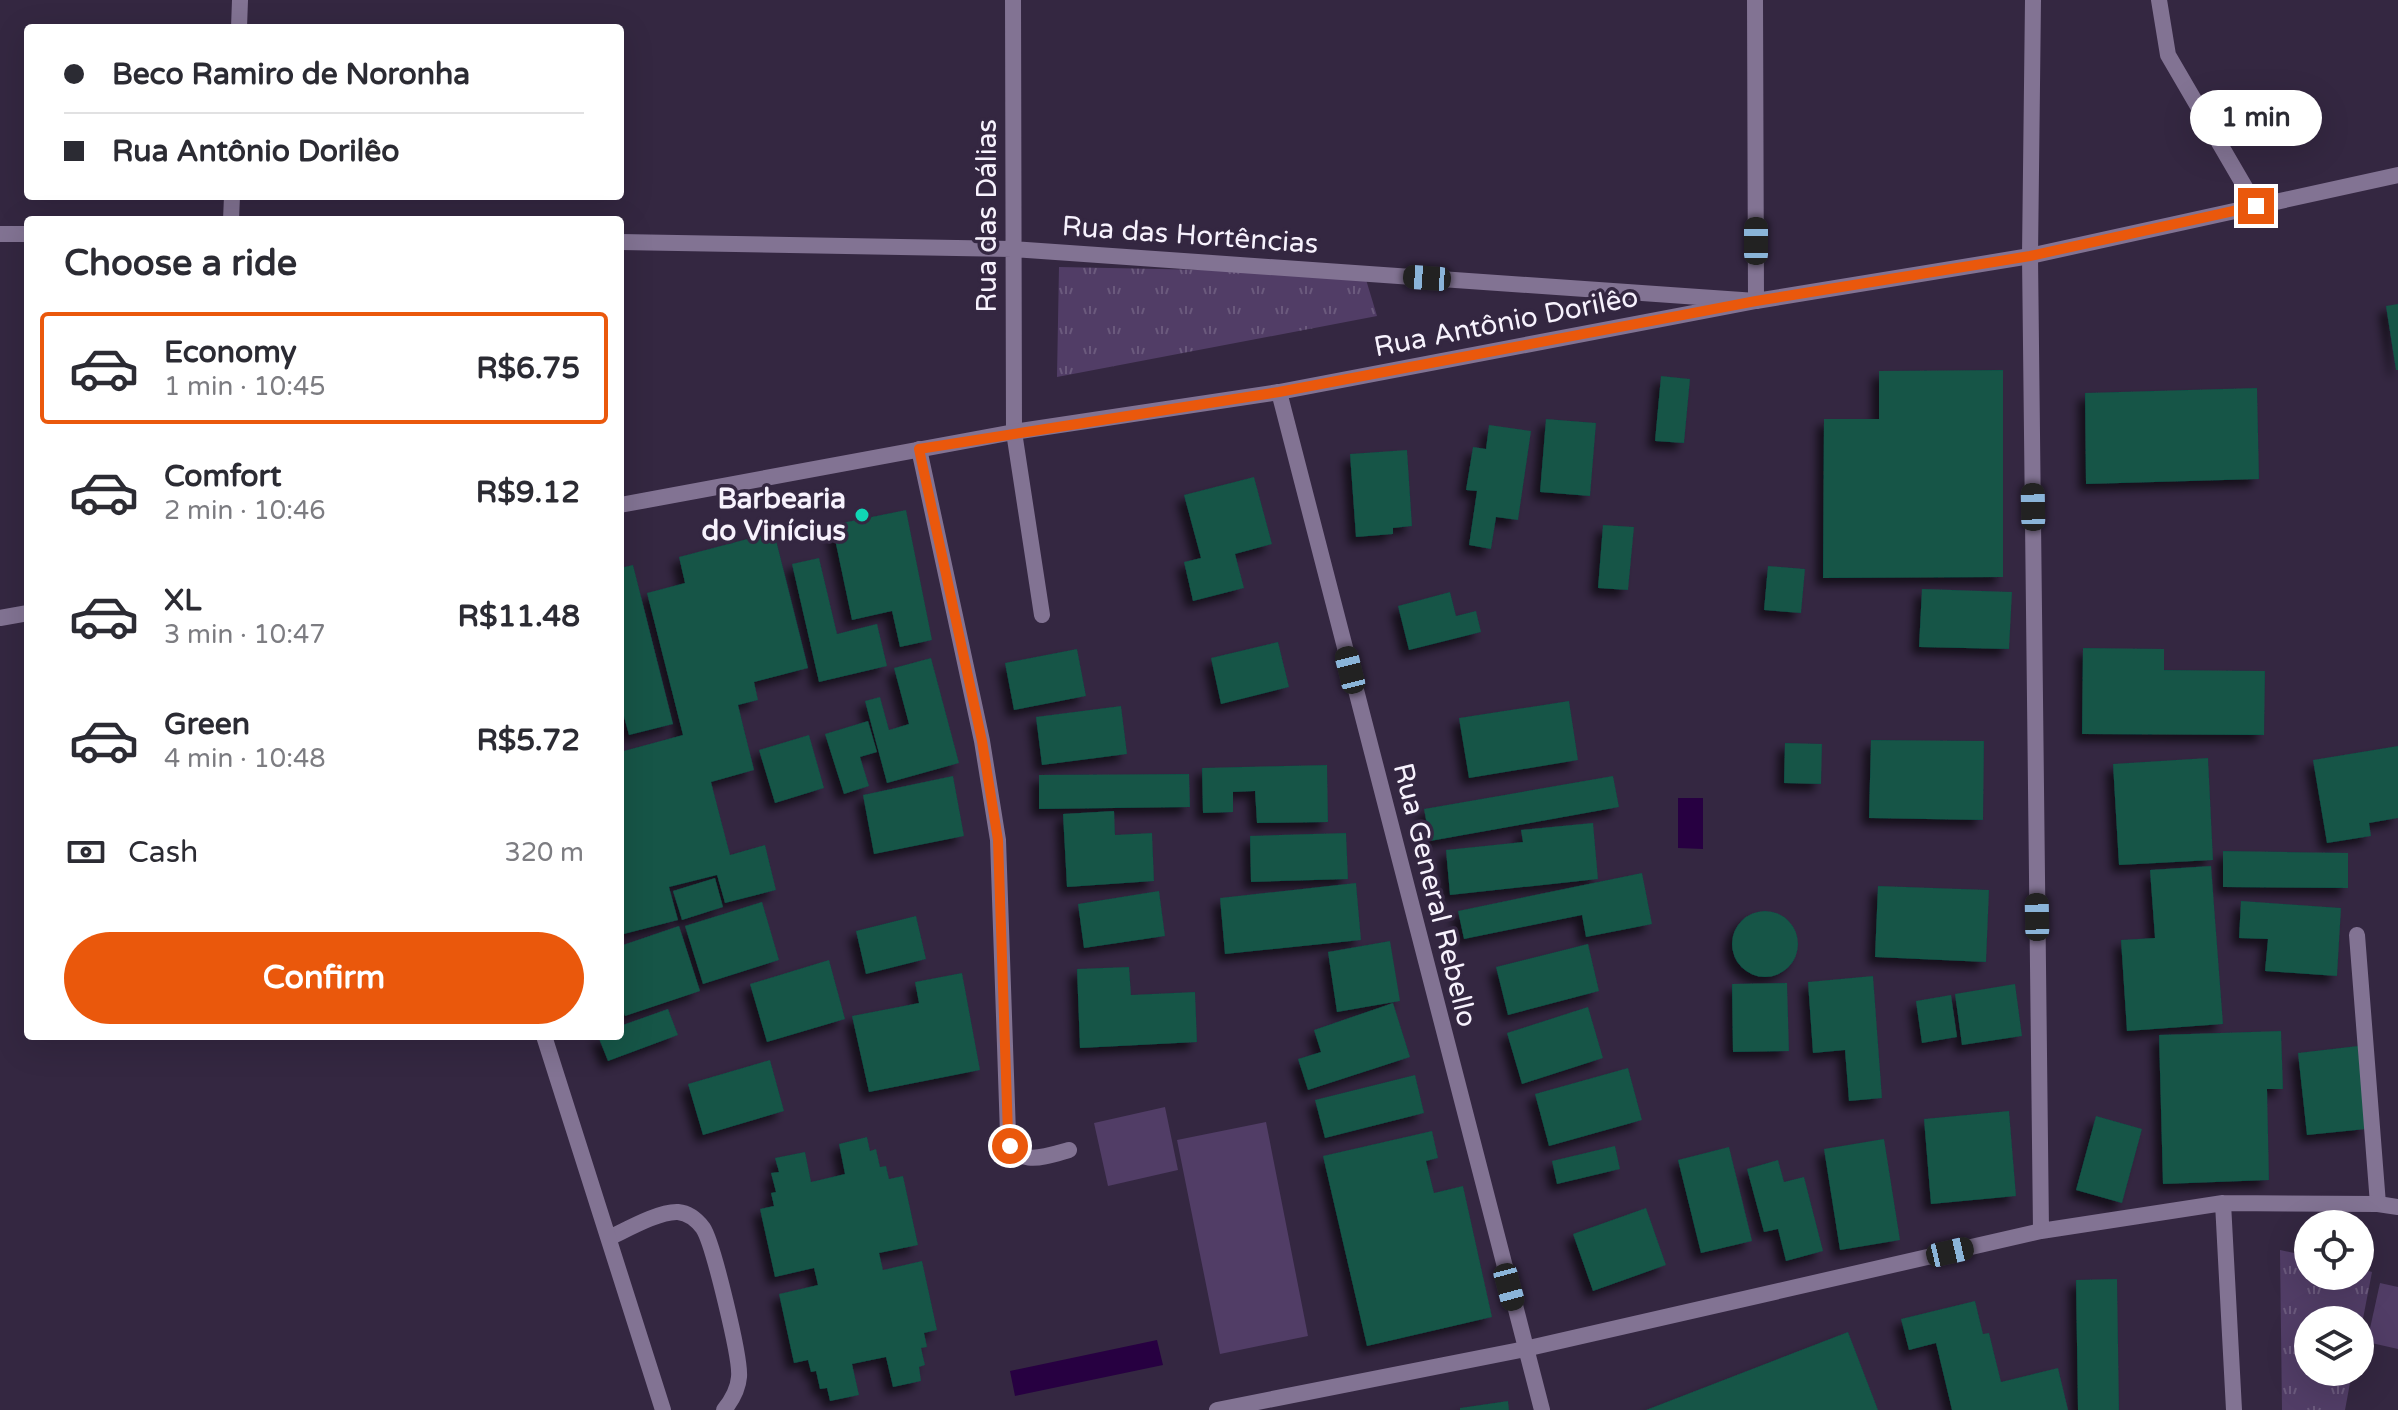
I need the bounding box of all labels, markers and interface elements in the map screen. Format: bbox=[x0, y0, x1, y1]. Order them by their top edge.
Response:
text: Beco Ramiro de Noronha bbox=[112, 56, 470, 93]
callout: 1 min bbox=[2190, 90, 2322, 146]
text: 1 min bbox=[2221, 102, 2291, 133]
street label: Rua das Dálias bbox=[970, 119, 1004, 313]
text: Rua Antônio Dorilêo bbox=[112, 133, 400, 170]
route end bbox=[2238, 188, 2274, 224]
street label: Rua das Hortências bbox=[1061, 209, 1319, 261]
car bbox=[1744, 217, 1768, 265]
text: Choose a ride bbox=[64, 242, 297, 285]
car bbox=[1402, 264, 1452, 292]
street label: Rua Antônio Dorilêo bbox=[1371, 280, 1641, 364]
icon: car bbox=[68, 332, 140, 404]
text: Economy bbox=[164, 334, 297, 371]
text: R$6.75 bbox=[476, 350, 580, 387]
text: 1 min · 10:45 bbox=[164, 371, 326, 402]
icon: car bbox=[68, 456, 140, 528]
text: Comfort bbox=[164, 458, 282, 495]
text: R$9.12 bbox=[476, 474, 580, 511]
place label: Barbearia do Vinícius bbox=[701, 482, 846, 548]
car bbox=[2021, 483, 2045, 531]
text: 2 min · 10:46 bbox=[164, 495, 326, 526]
marker: Barbearia do Vinícius bbox=[853, 506, 871, 524]
icon: car bbox=[68, 580, 140, 652]
text: XL bbox=[164, 582, 201, 619]
text: R$11.48 bbox=[458, 598, 580, 635]
text: 3 min · 10:47 bbox=[164, 619, 326, 650]
car bbox=[1333, 644, 1367, 696]
icon: car bbox=[68, 704, 140, 776]
text: Green bbox=[164, 706, 250, 743]
text: R$5.72 bbox=[476, 722, 580, 759]
text: 4 min · 10:48 bbox=[164, 743, 326, 774]
street label: Rua General Rebello bbox=[1386, 759, 1484, 1031]
icon: cash bbox=[64, 830, 108, 874]
text: Cash bbox=[128, 834, 198, 871]
text: 320 m bbox=[504, 837, 584, 868]
car bbox=[2025, 893, 2049, 941]
button: Confirm bbox=[64, 932, 584, 1024]
route start bbox=[992, 1128, 1028, 1164]
map controls bbox=[2294, 1210, 2374, 1386]
button: locate bbox=[2294, 1210, 2374, 1290]
car bbox=[1924, 1235, 1976, 1269]
car bbox=[1491, 1261, 1527, 1313]
button: layers bbox=[2294, 1306, 2374, 1386]

